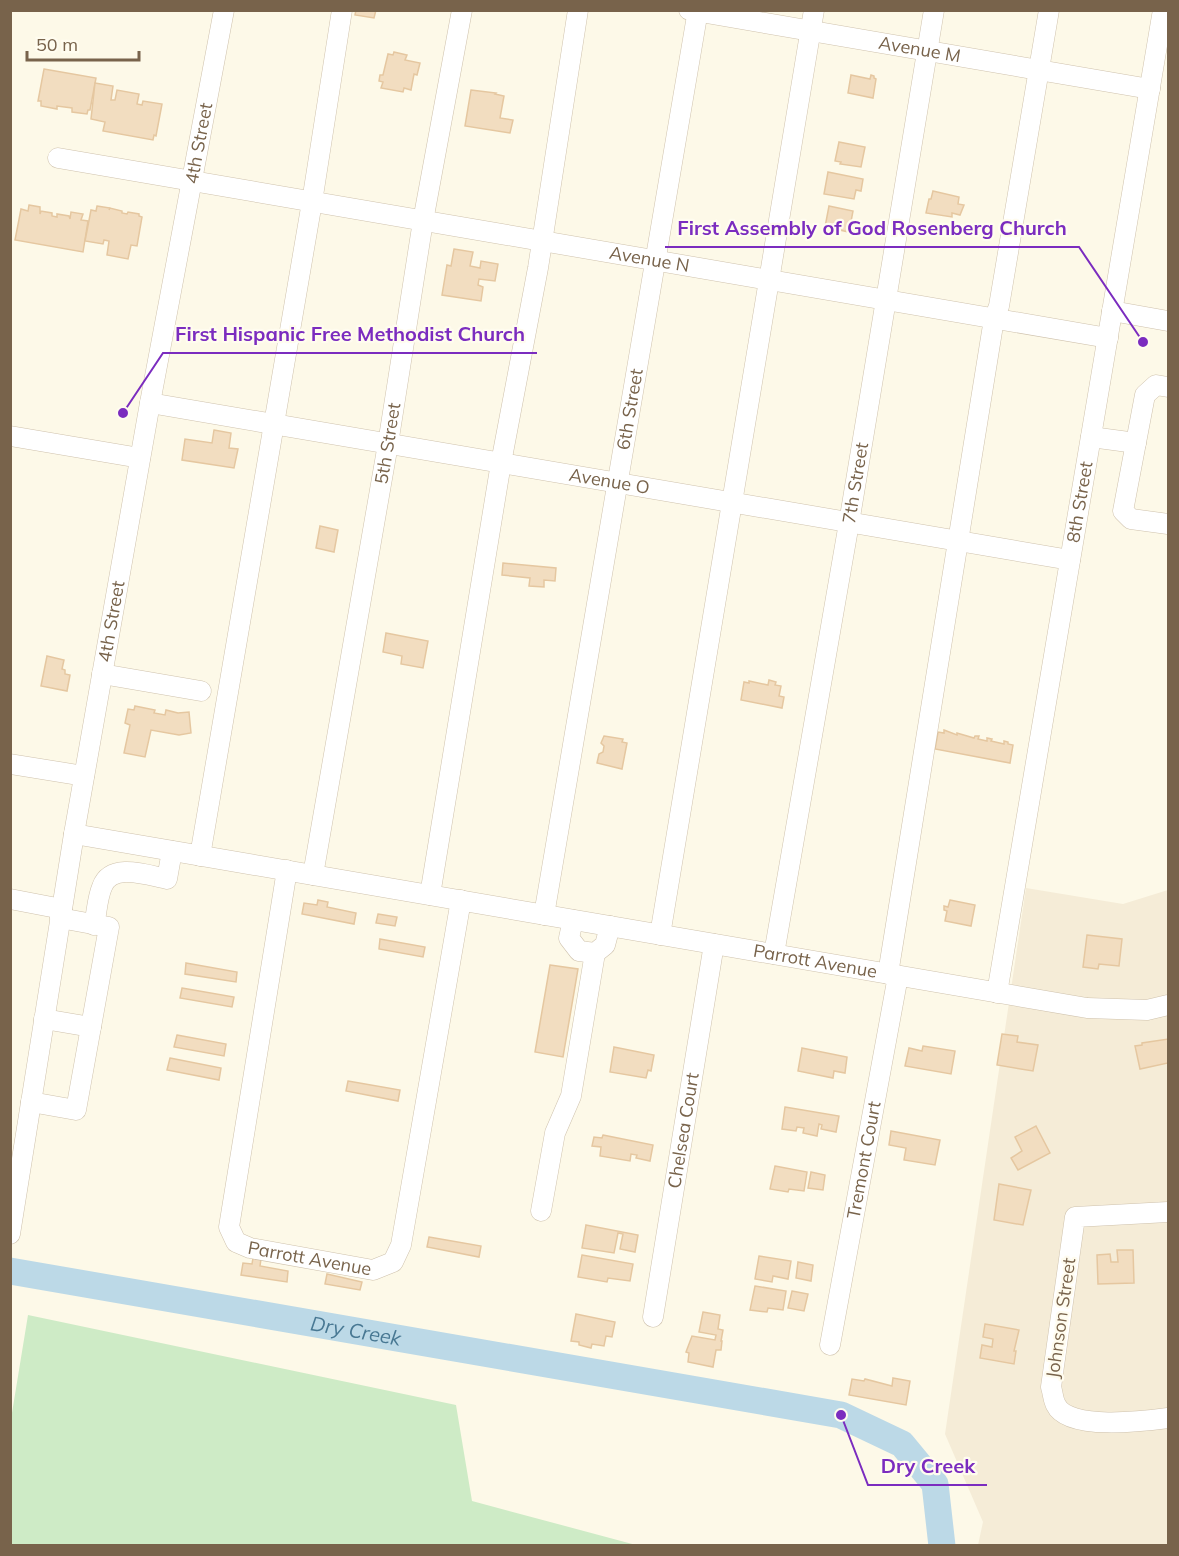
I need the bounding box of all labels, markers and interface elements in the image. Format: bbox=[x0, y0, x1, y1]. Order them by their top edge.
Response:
scale bar bbox=[27, 24, 140, 62]
street label: Avenue M bbox=[877, 31, 963, 67]
text: 50 m bbox=[36, 33, 78, 56]
street label: 4th Street bbox=[180, 101, 217, 186]
callout: First Assembly of God Rosenberg Church bbox=[665, 209, 1079, 247]
text: First Assembly of God Rosenberg Church bbox=[677, 215, 1067, 240]
street label: Avenue N bbox=[608, 241, 691, 277]
callout: First Hispanic Free Methodist Church bbox=[163, 315, 537, 353]
text: First Hispanic Free Methodist Church bbox=[175, 321, 525, 346]
street label: 6th Street bbox=[611, 367, 648, 452]
street label: 5th Street bbox=[369, 401, 405, 486]
street label: 7th Street bbox=[837, 441, 873, 525]
street label: 8th Street bbox=[1061, 459, 1098, 544]
street label: Avenue O bbox=[567, 463, 651, 499]
street label: 4th Street bbox=[93, 579, 129, 664]
street label: Parrott Avenue bbox=[752, 939, 879, 983]
street label: Chelsea Court bbox=[662, 1071, 704, 1190]
street label: Tremont Court bbox=[841, 1099, 886, 1221]
street label: Parrott Avenue bbox=[246, 1236, 373, 1281]
street label: Johnson Street bbox=[1041, 1256, 1080, 1380]
water label: Dry Creek bbox=[309, 1310, 404, 1351]
callout: Dry Creek bbox=[868, 1447, 987, 1485]
text: Dry Creek bbox=[881, 1453, 976, 1478]

